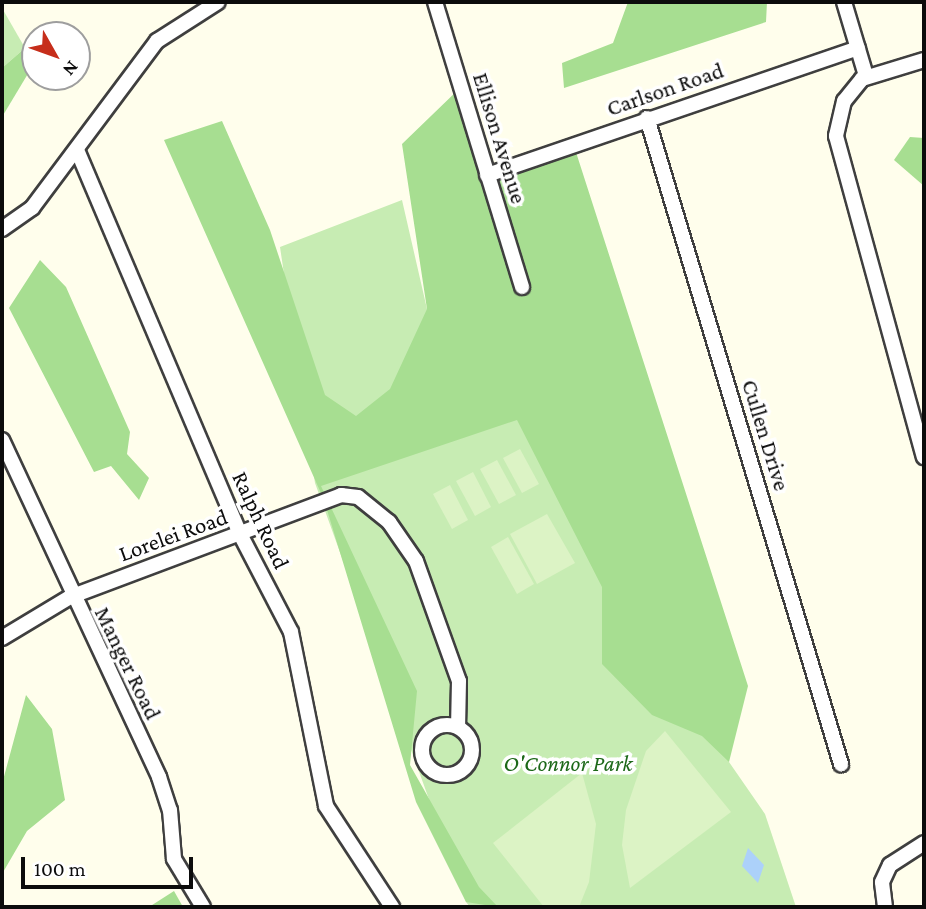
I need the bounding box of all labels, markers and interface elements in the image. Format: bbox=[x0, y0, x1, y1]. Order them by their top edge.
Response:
north arrow bbox=[21, 21, 91, 91]
street label: Carlson Road bbox=[603, 56, 727, 122]
text: N bbox=[59, 57, 83, 80]
street label: Ellison Avenue bbox=[467, 69, 533, 207]
street label: Cullen Drive bbox=[736, 376, 796, 494]
street label: Ralph Road bbox=[226, 467, 296, 573]
street label: Lorelei Road bbox=[115, 503, 231, 567]
street label: Manger Road bbox=[89, 602, 167, 724]
park label: O'Connor Park bbox=[503, 749, 633, 777]
scale bar bbox=[24, 842, 196, 886]
text: 100 m bbox=[34, 857, 86, 881]

